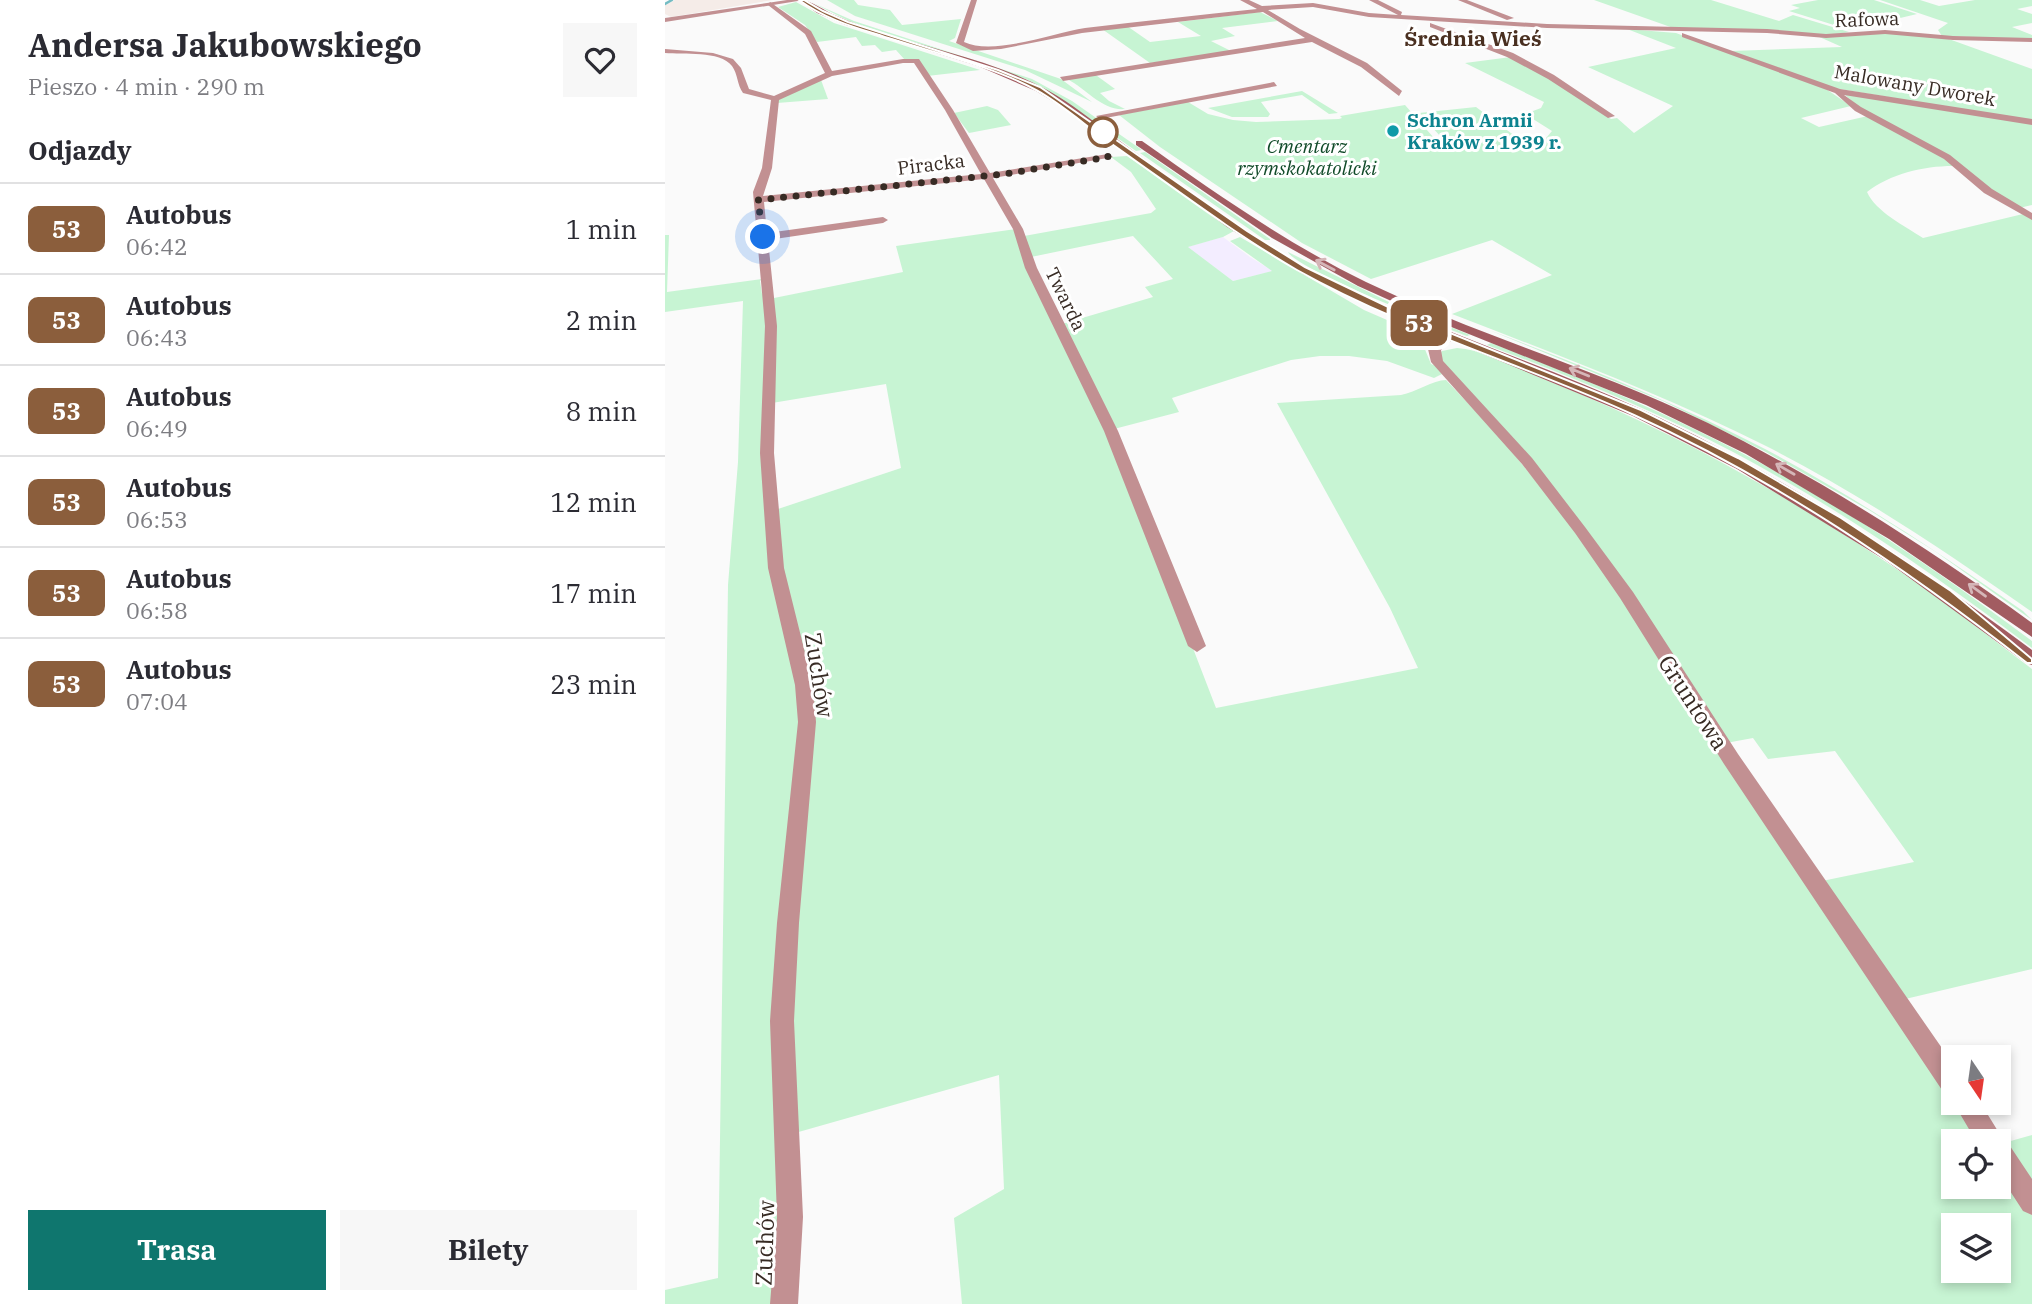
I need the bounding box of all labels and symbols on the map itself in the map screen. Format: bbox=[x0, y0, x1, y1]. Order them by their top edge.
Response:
street label: Rafowa bbox=[1834, 6, 1900, 32]
district label: Średnia Wieś bbox=[1404, 24, 1542, 52]
street label: Malowany Dworek bbox=[1833, 59, 1997, 111]
place label: Schron Armii Kraków z 1939 r. bbox=[1407, 108, 1562, 154]
unlabelled marker bbox=[1088, 117, 1118, 147]
marker: Schron Armii Kraków z 1939 r. bbox=[1385, 123, 1401, 139]
park label: Cmentarz rzymskokatolicki bbox=[1237, 134, 1377, 180]
street label: Piracka bbox=[896, 148, 966, 180]
your location bbox=[745, 219, 780, 254]
one-way arrow bbox=[1315, 257, 1335, 271]
street label: Twarda bbox=[1040, 263, 1092, 335]
line badge: 53 bbox=[1387, 300, 1451, 346]
one-way arrow bbox=[1569, 365, 1590, 378]
one-way arrow bbox=[1775, 462, 1795, 476]
one-way arrow bbox=[1968, 583, 1987, 597]
street label: Zuchów bbox=[798, 630, 842, 720]
street label: Gruntowa bbox=[1652, 649, 1736, 755]
north arrow bbox=[1941, 1045, 2011, 1115]
street label: Zuchów bbox=[748, 1200, 780, 1286]

